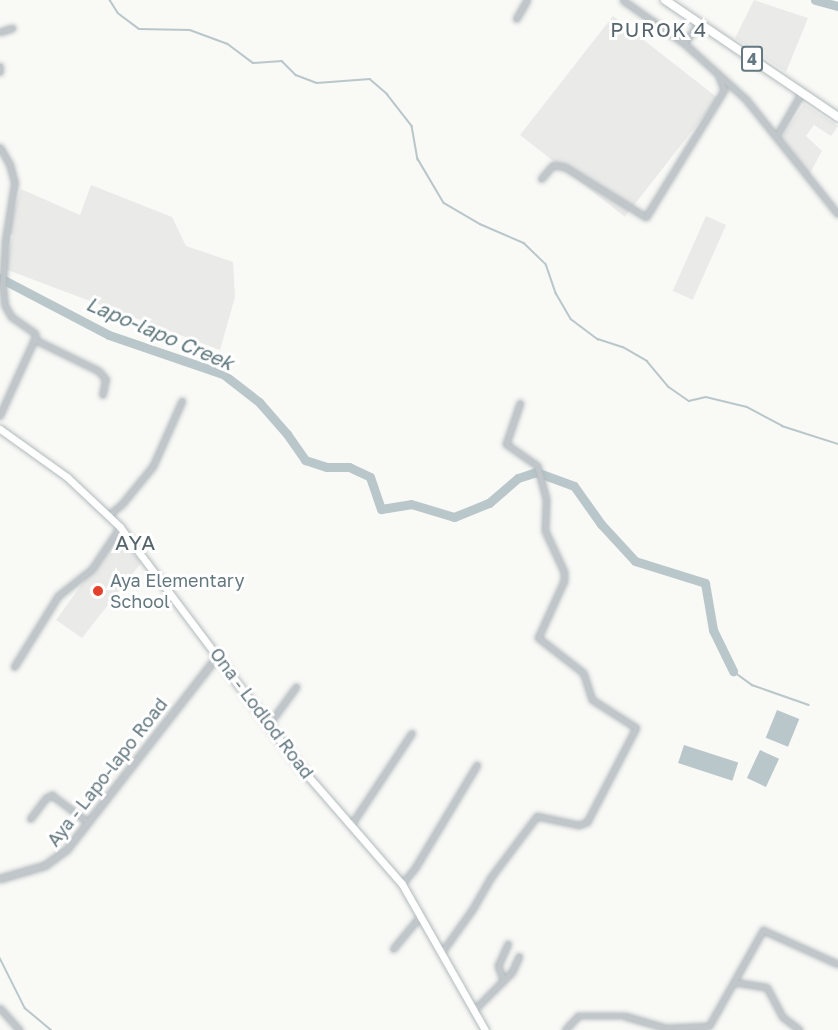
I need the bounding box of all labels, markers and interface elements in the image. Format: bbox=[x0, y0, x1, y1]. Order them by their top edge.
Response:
district label: PUROK 4 bbox=[610, 17, 708, 41]
road number: 4 bbox=[740, 46, 764, 72]
water label: Lapo-lapo Creek bbox=[83, 291, 237, 375]
district label: AYA bbox=[115, 529, 157, 555]
place label: Aya Elementary School bbox=[110, 570, 244, 612]
marker: Aya Elementary School bbox=[91, 584, 105, 598]
street label: Ona - Lodlod Road bbox=[206, 643, 318, 783]
street label: Aya - Lapo-lapo Road bbox=[42, 694, 172, 850]

